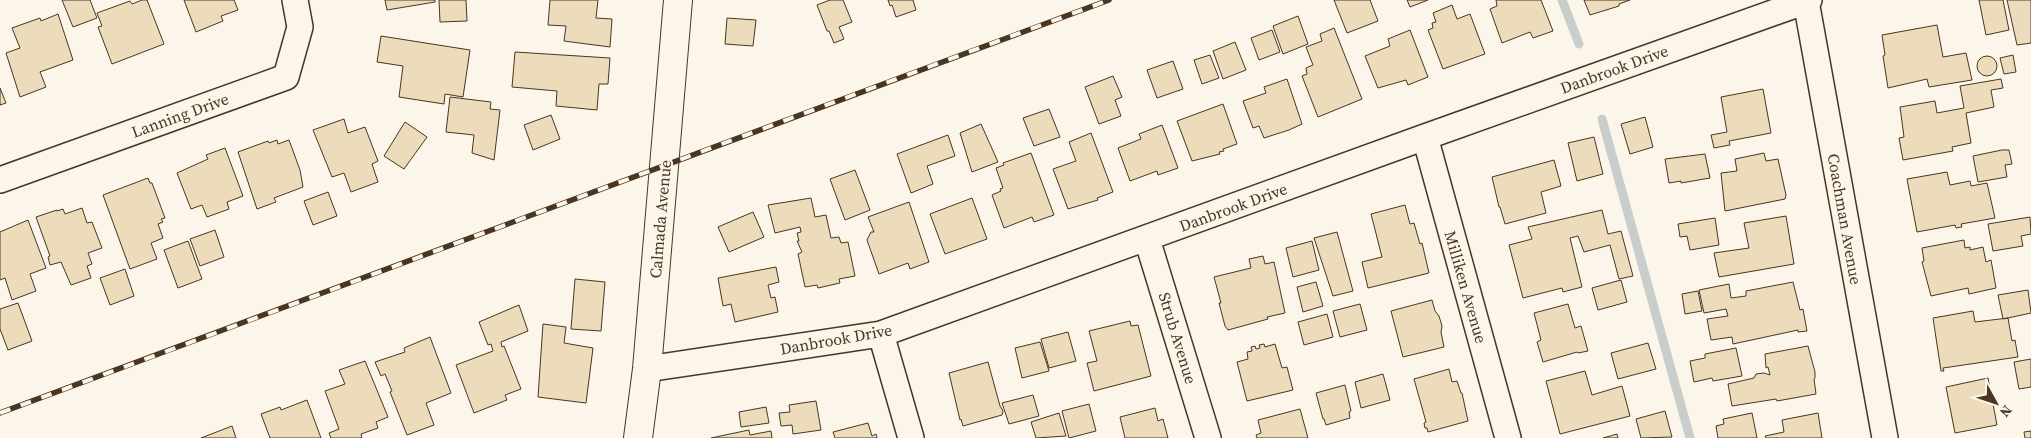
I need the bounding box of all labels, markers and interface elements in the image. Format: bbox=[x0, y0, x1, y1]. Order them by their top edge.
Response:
street label: Danbrook Drive bbox=[1557, 39, 1671, 99]
street label: Lanning Drive bbox=[128, 87, 232, 143]
street label: Coachman Avenue bbox=[1823, 152, 1867, 286]
street label: Calmada Avenue bbox=[644, 159, 676, 279]
street label: Danbrook Drive bbox=[1176, 177, 1290, 237]
street label: Milliken Avenue bbox=[1439, 228, 1493, 346]
street label: Strub Avenue bbox=[1154, 289, 1202, 387]
street label: Danbrook Drive bbox=[778, 318, 894, 360]
north arrow bbox=[1971, 378, 2021, 428]
text: N bbox=[1995, 401, 2017, 422]

